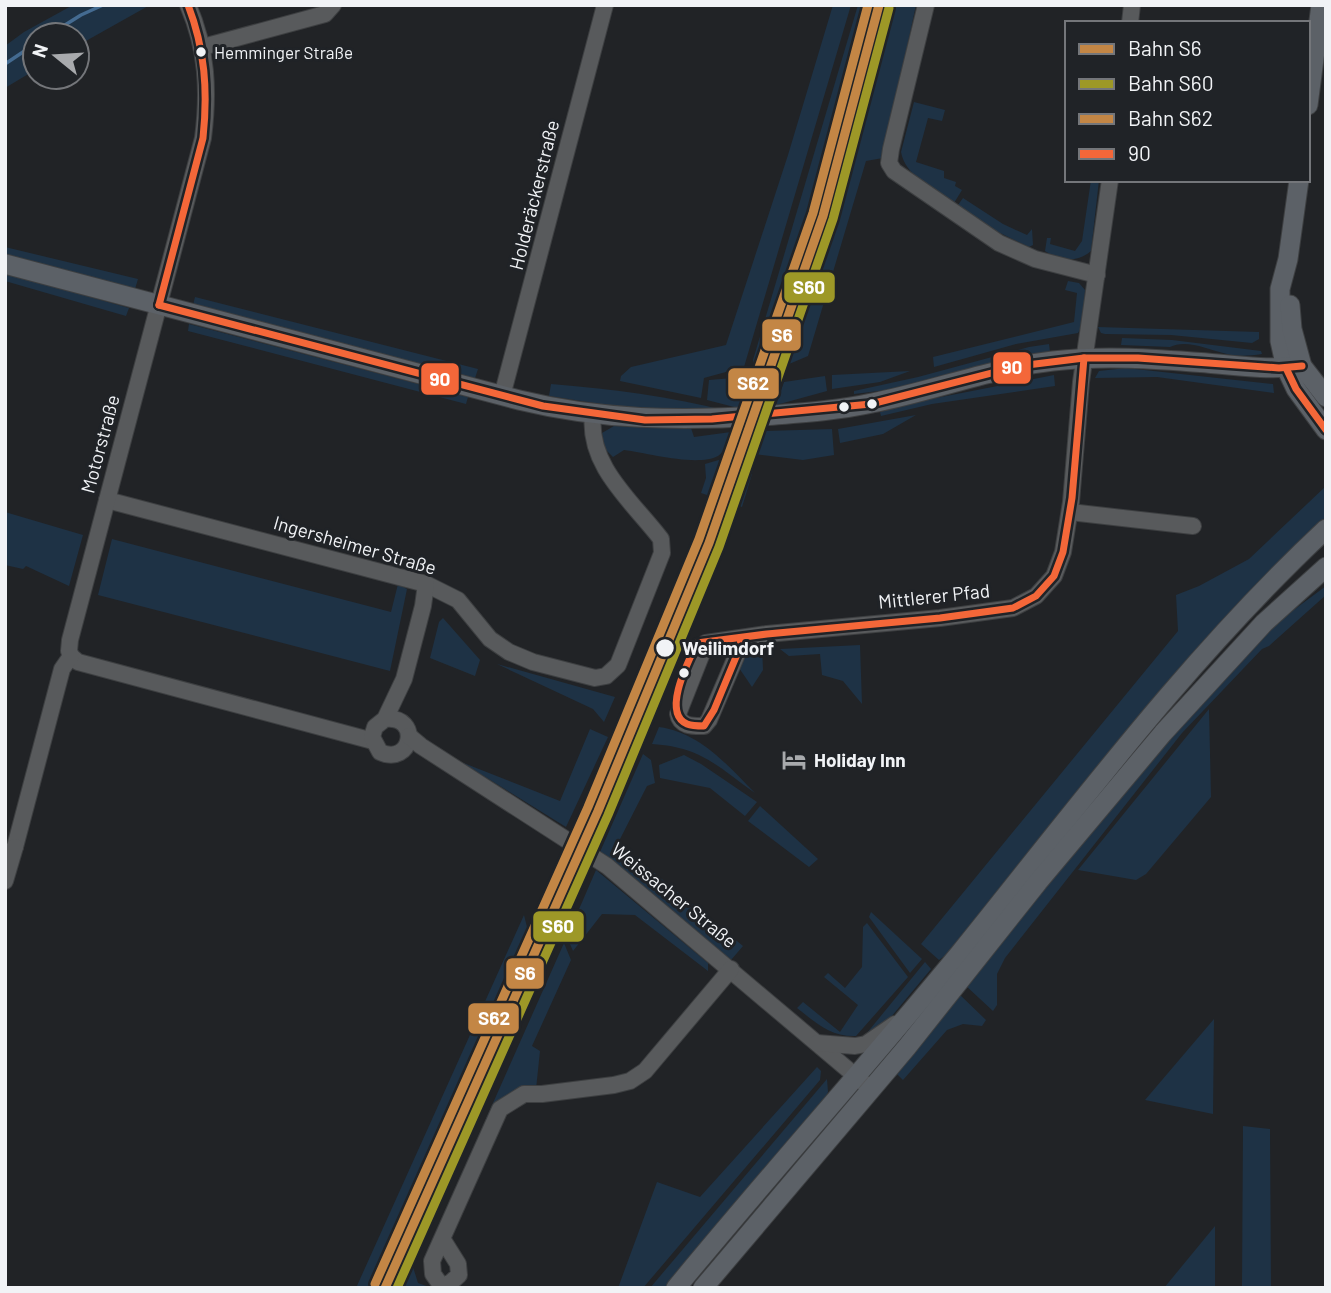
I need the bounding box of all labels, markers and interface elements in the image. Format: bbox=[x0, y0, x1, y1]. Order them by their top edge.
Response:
north arrow bbox=[21, 21, 91, 91]
legend bbox=[1065, 21, 1310, 182]
text: Bahn S6 bbox=[1128, 35, 1202, 60]
text: N bbox=[26, 41, 52, 60]
place label: Hemminger Straße bbox=[214, 42, 353, 62]
marker: Hemminger Straße bbox=[194, 45, 208, 59]
text: Bahn S60 bbox=[1128, 70, 1214, 95]
text: Bahn S62 bbox=[1128, 105, 1213, 130]
street label: Holderäckerstraße bbox=[504, 118, 563, 272]
text: 90 bbox=[1128, 140, 1151, 165]
line badge: S60 bbox=[783, 271, 836, 304]
text: S60 bbox=[793, 275, 825, 298]
line badge: S6 bbox=[761, 318, 802, 352]
text: S6 bbox=[771, 323, 793, 346]
line badge: 90 bbox=[992, 351, 1032, 385]
text: 90 bbox=[1002, 355, 1022, 378]
line badge: 90 bbox=[420, 362, 460, 396]
text: 90 bbox=[430, 367, 450, 390]
line badge: S62 bbox=[727, 367, 780, 400]
text: S62 bbox=[737, 371, 769, 394]
street label: Motorstraße bbox=[75, 392, 124, 496]
unlabelled marker bbox=[865, 397, 879, 411]
unlabelled marker bbox=[837, 400, 851, 414]
street label: Ingersheimer Straße bbox=[271, 510, 439, 579]
street label: Mittlerer Pfad bbox=[877, 578, 991, 613]
place label: Weilimdorf bbox=[682, 636, 774, 659]
marker: Weilimdorf bbox=[654, 637, 676, 659]
unlabelled marker bbox=[677, 666, 691, 680]
hotel icon: Holiday Inn bbox=[780, 746, 808, 774]
place label: Holiday Inn bbox=[814, 748, 906, 771]
street label: Weissacher Straße bbox=[607, 837, 742, 952]
line badge: S60 bbox=[532, 910, 585, 943]
text: S60 bbox=[542, 914, 574, 937]
line badge: S6 bbox=[505, 957, 545, 990]
text: S6 bbox=[514, 961, 536, 984]
line badge: S62 bbox=[467, 1002, 520, 1035]
text: S62 bbox=[478, 1006, 510, 1029]

